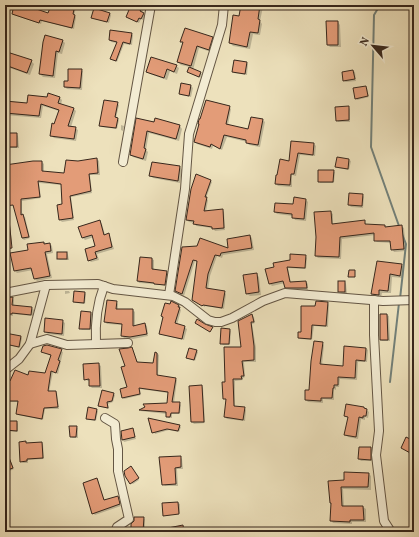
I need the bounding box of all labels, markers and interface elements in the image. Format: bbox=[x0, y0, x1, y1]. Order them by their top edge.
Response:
north arrow bbox=[353, 26, 393, 66]
text: N bbox=[357, 35, 374, 49]

